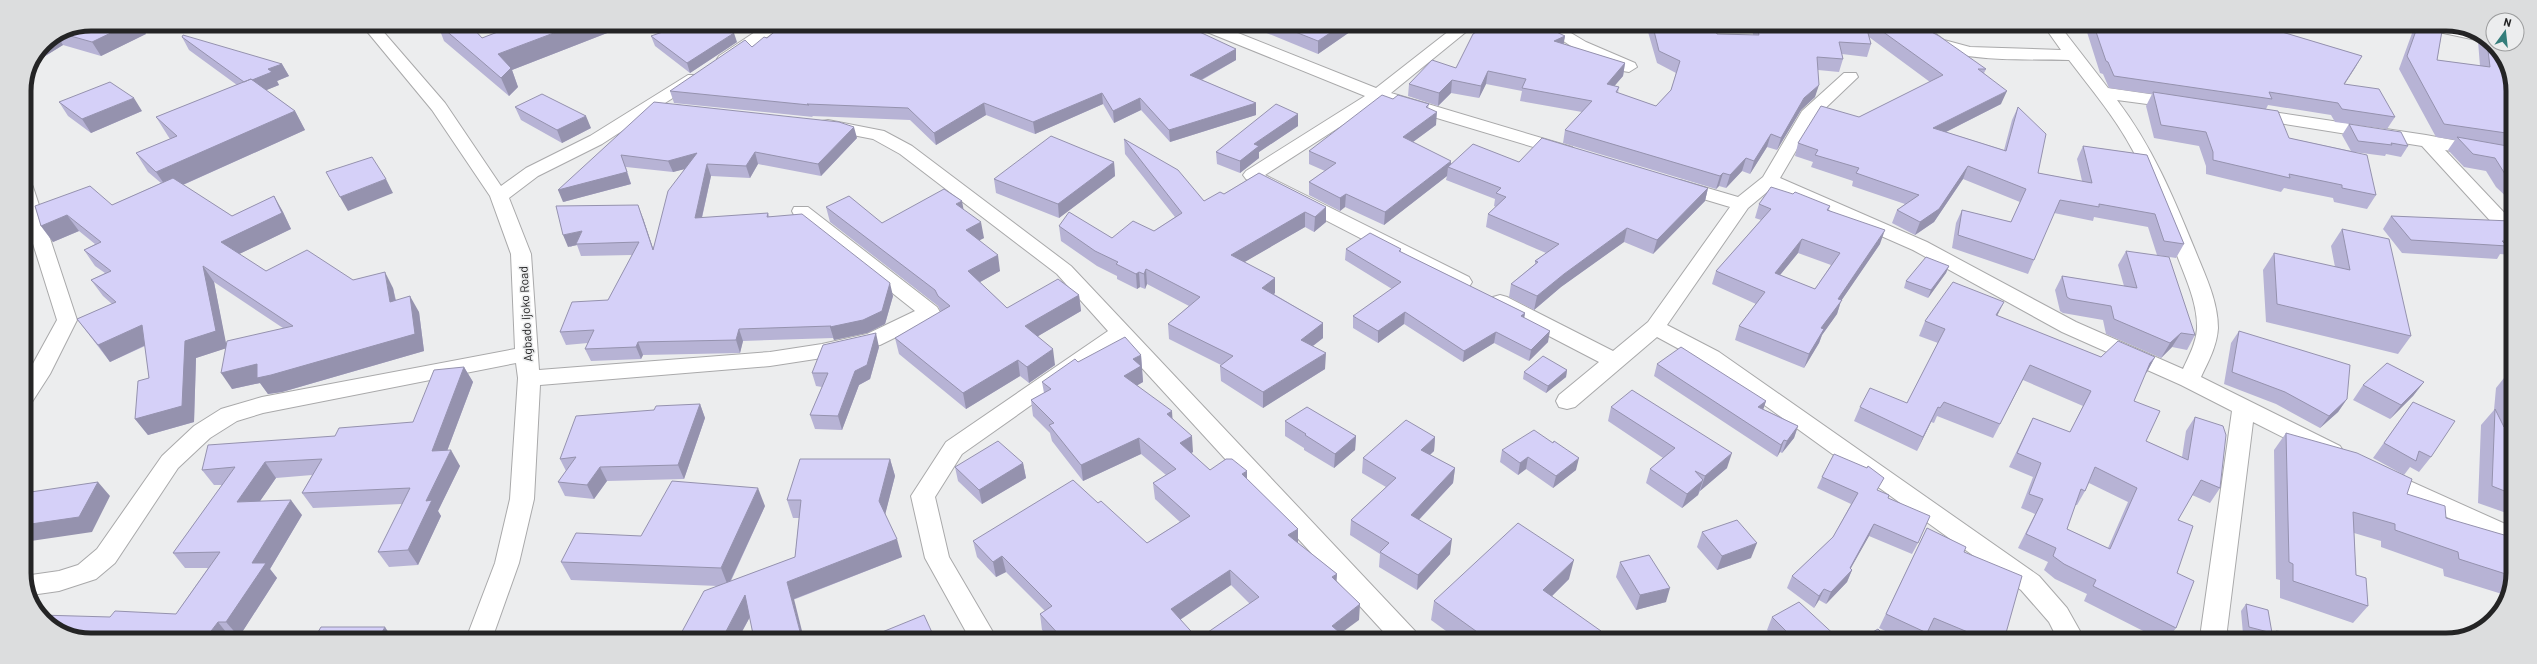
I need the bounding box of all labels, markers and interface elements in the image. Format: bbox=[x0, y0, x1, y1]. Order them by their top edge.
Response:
north arrow bbox=[2485, 12, 2525, 52]
text: N bbox=[2502, 15, 2513, 29]
street label: Agbado Ijoko Road bbox=[516, 266, 534, 362]

